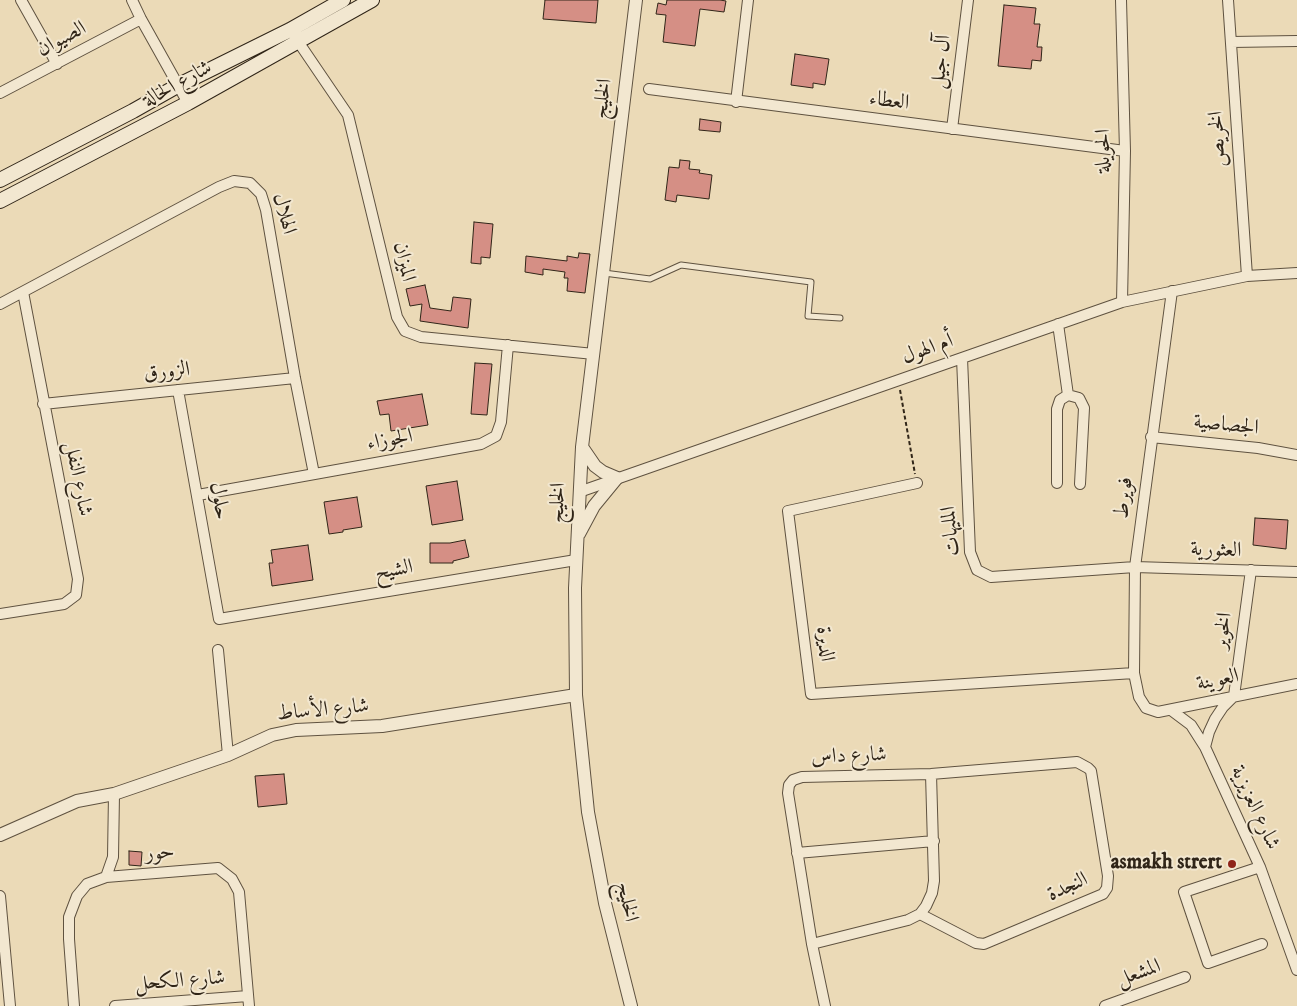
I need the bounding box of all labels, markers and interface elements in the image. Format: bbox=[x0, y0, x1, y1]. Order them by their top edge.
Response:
street label: الصيوان bbox=[33, 17, 91, 63]
street label: آل جيل bbox=[926, 34, 958, 90]
street label: شارع الحالة bbox=[139, 56, 217, 114]
street label: الخليج bbox=[589, 77, 619, 121]
street label: العطاء bbox=[867, 87, 911, 117]
street label: الخريص bbox=[1204, 110, 1234, 168]
street label: الحويلة bbox=[1092, 129, 1118, 173]
street label: الهلال bbox=[265, 191, 301, 237]
street label: الميزان bbox=[386, 240, 420, 284]
street label: أم الهول bbox=[899, 329, 957, 371]
street label: الزورق bbox=[143, 358, 191, 388]
street label: الجصاصية bbox=[1192, 410, 1260, 442]
street label: الجوزاء bbox=[365, 425, 415, 457]
street label: شارع النفل bbox=[57, 439, 97, 519]
street label: فويرط bbox=[1110, 476, 1140, 520]
street label: حلول bbox=[202, 480, 234, 522]
street label: الخليج bbox=[546, 482, 572, 524]
street label: المليهات bbox=[937, 505, 967, 557]
street label: العثورية bbox=[1190, 538, 1242, 564]
street label: الشيح bbox=[373, 555, 415, 587]
street label: الخوير bbox=[1209, 611, 1239, 651]
street label: الديرة bbox=[809, 625, 839, 663]
street label: العوينة bbox=[1195, 664, 1241, 698]
street label: شارع الأساط bbox=[276, 694, 370, 728]
street label: شارع داس bbox=[811, 743, 887, 771]
street label: شارع العزيزية bbox=[1223, 762, 1285, 854]
street label: حور bbox=[144, 840, 176, 868]
place label: asmakh strert bbox=[1111, 851, 1222, 877]
marker: asmakh strert bbox=[1226, 858, 1238, 870]
street label: النجدة bbox=[1044, 868, 1092, 908]
street label: الخليج bbox=[609, 880, 643, 924]
street label: المشعل bbox=[1113, 954, 1165, 994]
street label: شارع الكحل bbox=[134, 966, 226, 998]

